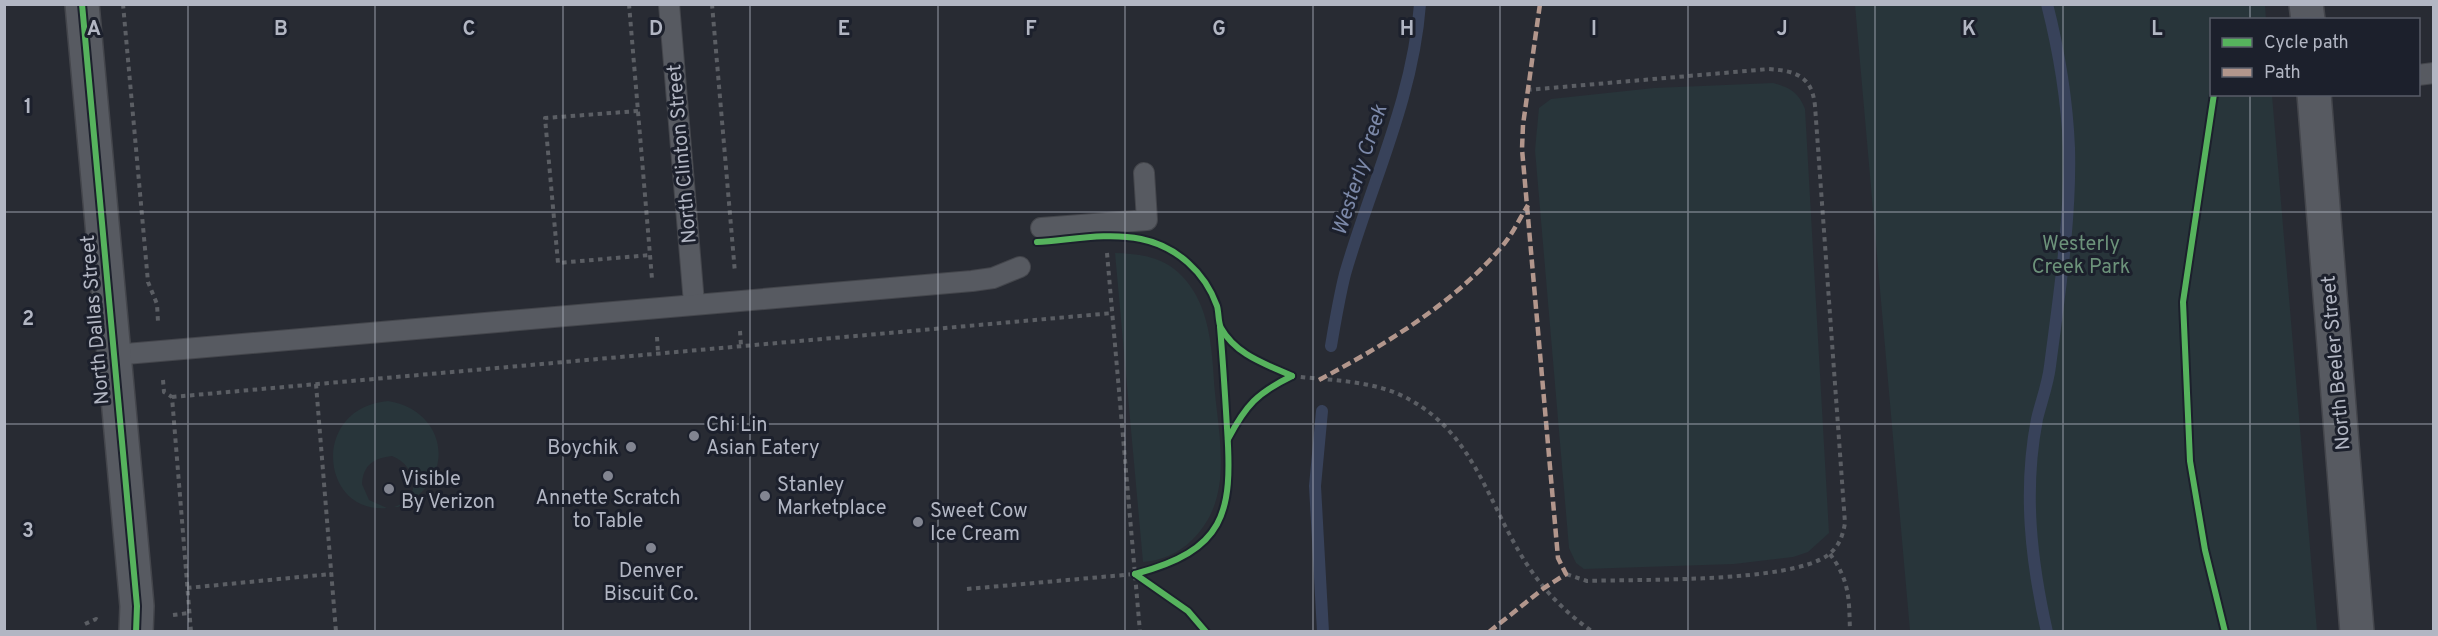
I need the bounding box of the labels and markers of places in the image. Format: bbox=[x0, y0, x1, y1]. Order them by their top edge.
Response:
place label: Chi Lin Asian Eatery bbox=[706, 413, 820, 462]
marker: Chi Lin Asian Eatery bbox=[687, 429, 701, 443]
place label: Boychik bbox=[547, 436, 619, 462]
marker: Boychik bbox=[624, 440, 638, 454]
place label: Visible By Verizon bbox=[401, 467, 495, 516]
marker: Annette Scratch to Table bbox=[601, 469, 615, 483]
place label: Stanley Marketplace bbox=[777, 473, 887, 522]
marker: Visible By Verizon bbox=[382, 482, 396, 496]
place label: Annette Scratch to Table bbox=[535, 486, 681, 535]
marker: Stanley Marketplace bbox=[758, 489, 772, 503]
place label: Sweet Cow Ice Cream bbox=[930, 499, 1028, 548]
marker: Sweet Cow Ice Cream bbox=[911, 515, 925, 529]
marker: Denver Biscuit Co. bbox=[644, 541, 658, 555]
place label: Denver Biscuit Co. bbox=[604, 559, 698, 608]

